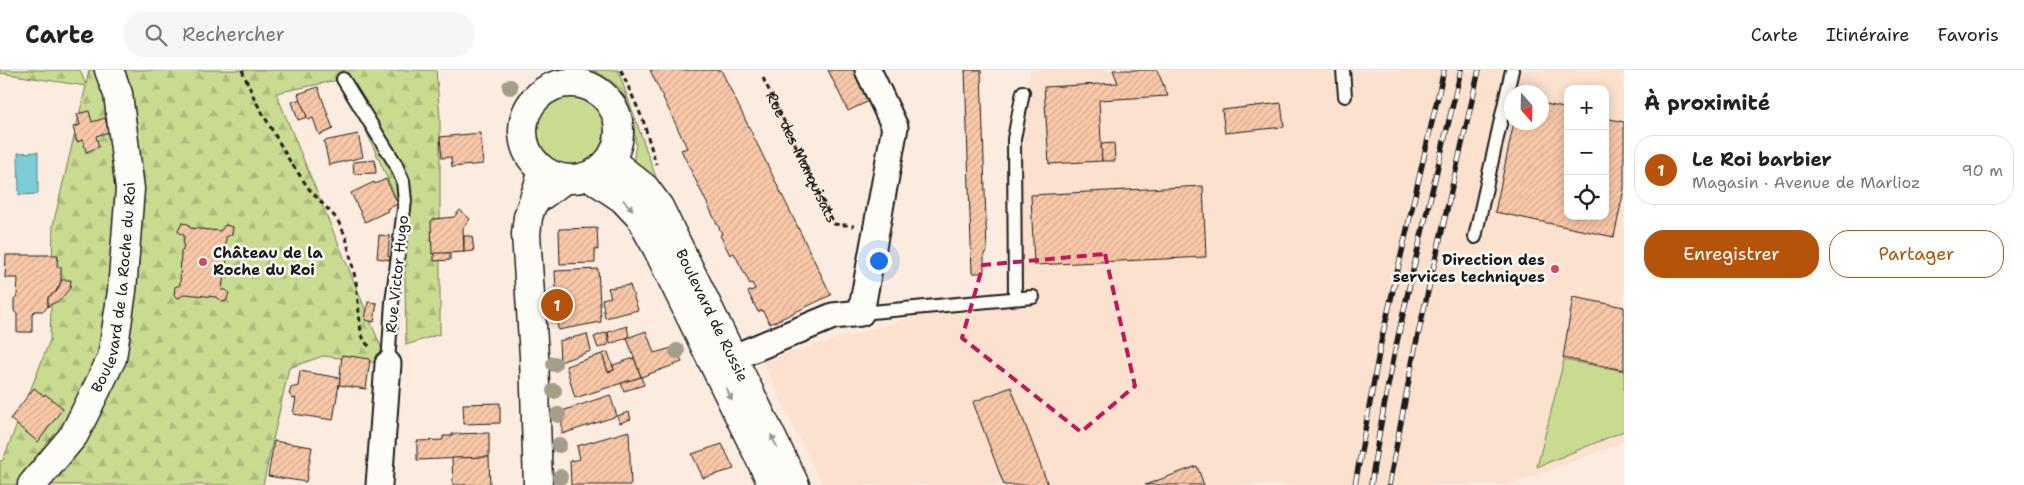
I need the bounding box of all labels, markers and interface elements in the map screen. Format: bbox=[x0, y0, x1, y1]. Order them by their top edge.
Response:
search box bbox=[124, 12, 474, 57]
text: Carte bbox=[25, 19, 94, 51]
icon: search bbox=[142, 21, 170, 49]
text: Rechercher bbox=[182, 22, 285, 47]
text: Carte bbox=[1751, 23, 1798, 47]
text: Itinéraire bbox=[1826, 23, 1910, 47]
text: Favoris bbox=[1938, 23, 1999, 47]
north arrow bbox=[1504, 85, 1549, 130]
map controls bbox=[1564, 85, 1609, 220]
button: + bbox=[1564, 85, 1609, 130]
street label: Rue des Marquisats bbox=[761, 88, 842, 226]
text: À proximité bbox=[1644, 89, 1770, 117]
button: − bbox=[1564, 130, 1609, 175]
text: Le Roi barbier bbox=[1692, 147, 1832, 172]
text: 1 bbox=[1657, 160, 1665, 181]
text: 90 m bbox=[1962, 160, 2003, 181]
text: Magasin · Avenue de Marlioz bbox=[1692, 172, 1920, 193]
button: locate bbox=[1564, 175, 1609, 220]
street label: Boulevard de la Roche du Roi bbox=[86, 181, 140, 396]
one-way arrow bbox=[622, 199, 634, 211]
street label: Rue Victor Hugo bbox=[381, 214, 413, 334]
button: Enregistrer bbox=[1644, 230, 1819, 278]
button: Partager bbox=[1829, 230, 2004, 278]
place label: Château de la Roche du Roi bbox=[213, 243, 323, 280]
street label: Boulevard de Russie bbox=[671, 246, 753, 385]
your location bbox=[866, 248, 892, 274]
place label: Direction des services techniques bbox=[1393, 250, 1545, 287]
marker: Château de la Roche du Roi bbox=[197, 256, 209, 268]
marker: Direction des services techniques bbox=[1549, 263, 1561, 275]
pin: 1 bbox=[541, 286, 573, 324]
one-way arrow bbox=[725, 387, 733, 401]
one-way arrow bbox=[770, 434, 778, 448]

